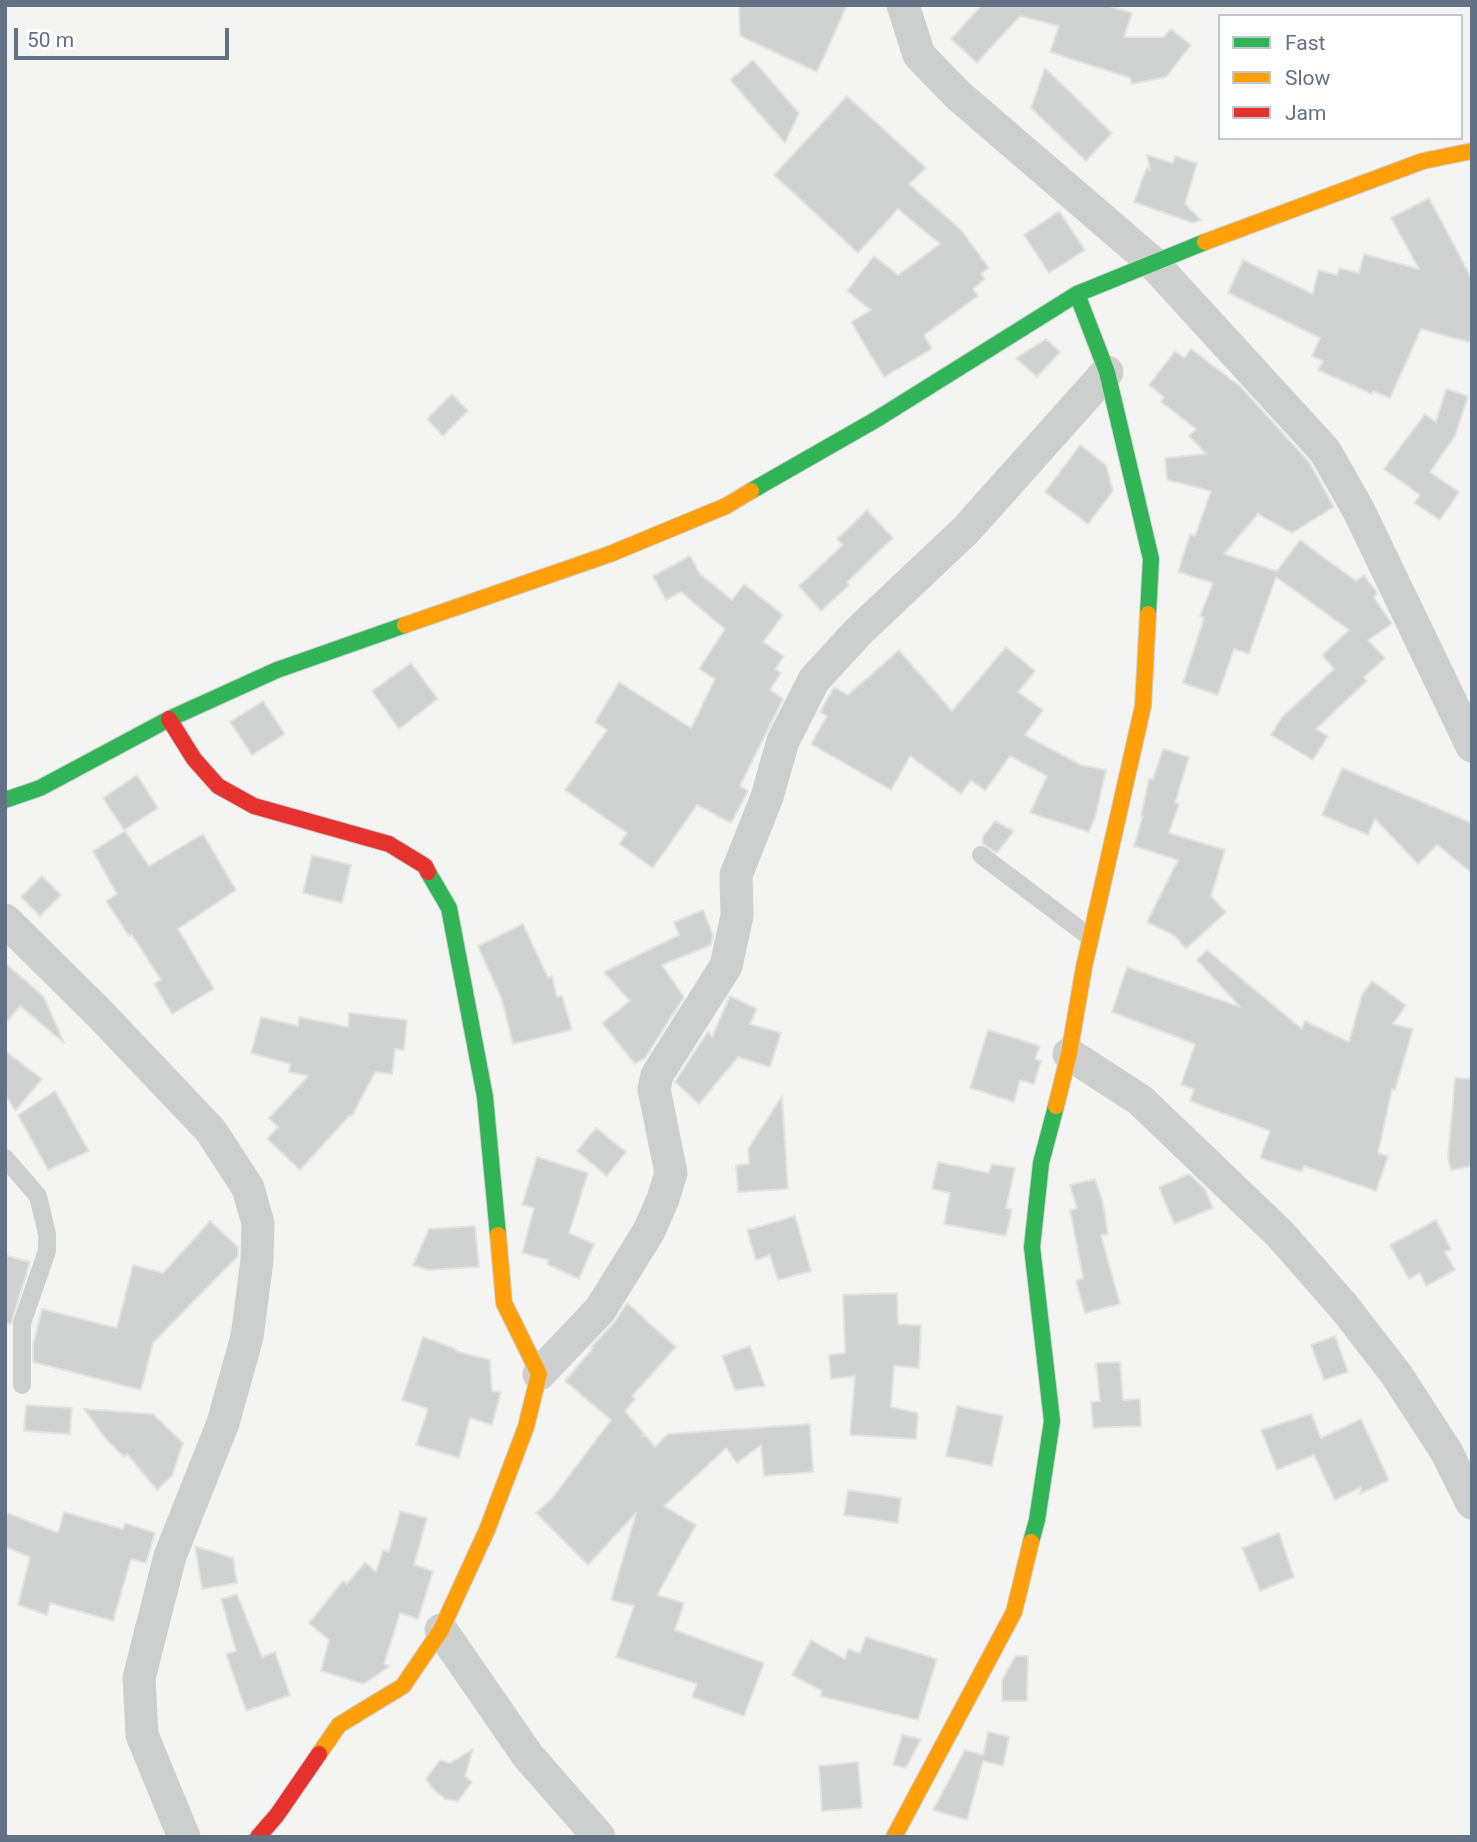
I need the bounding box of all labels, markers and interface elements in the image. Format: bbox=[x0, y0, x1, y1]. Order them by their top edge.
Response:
scale bar bbox=[18, 14, 233, 58]
legend bbox=[1218, 14, 1463, 140]
text: 50 m bbox=[27, 28, 74, 52]
text: Fast bbox=[1285, 31, 1325, 55]
text: Slow bbox=[1285, 66, 1330, 90]
text: Jam bbox=[1285, 101, 1326, 125]

